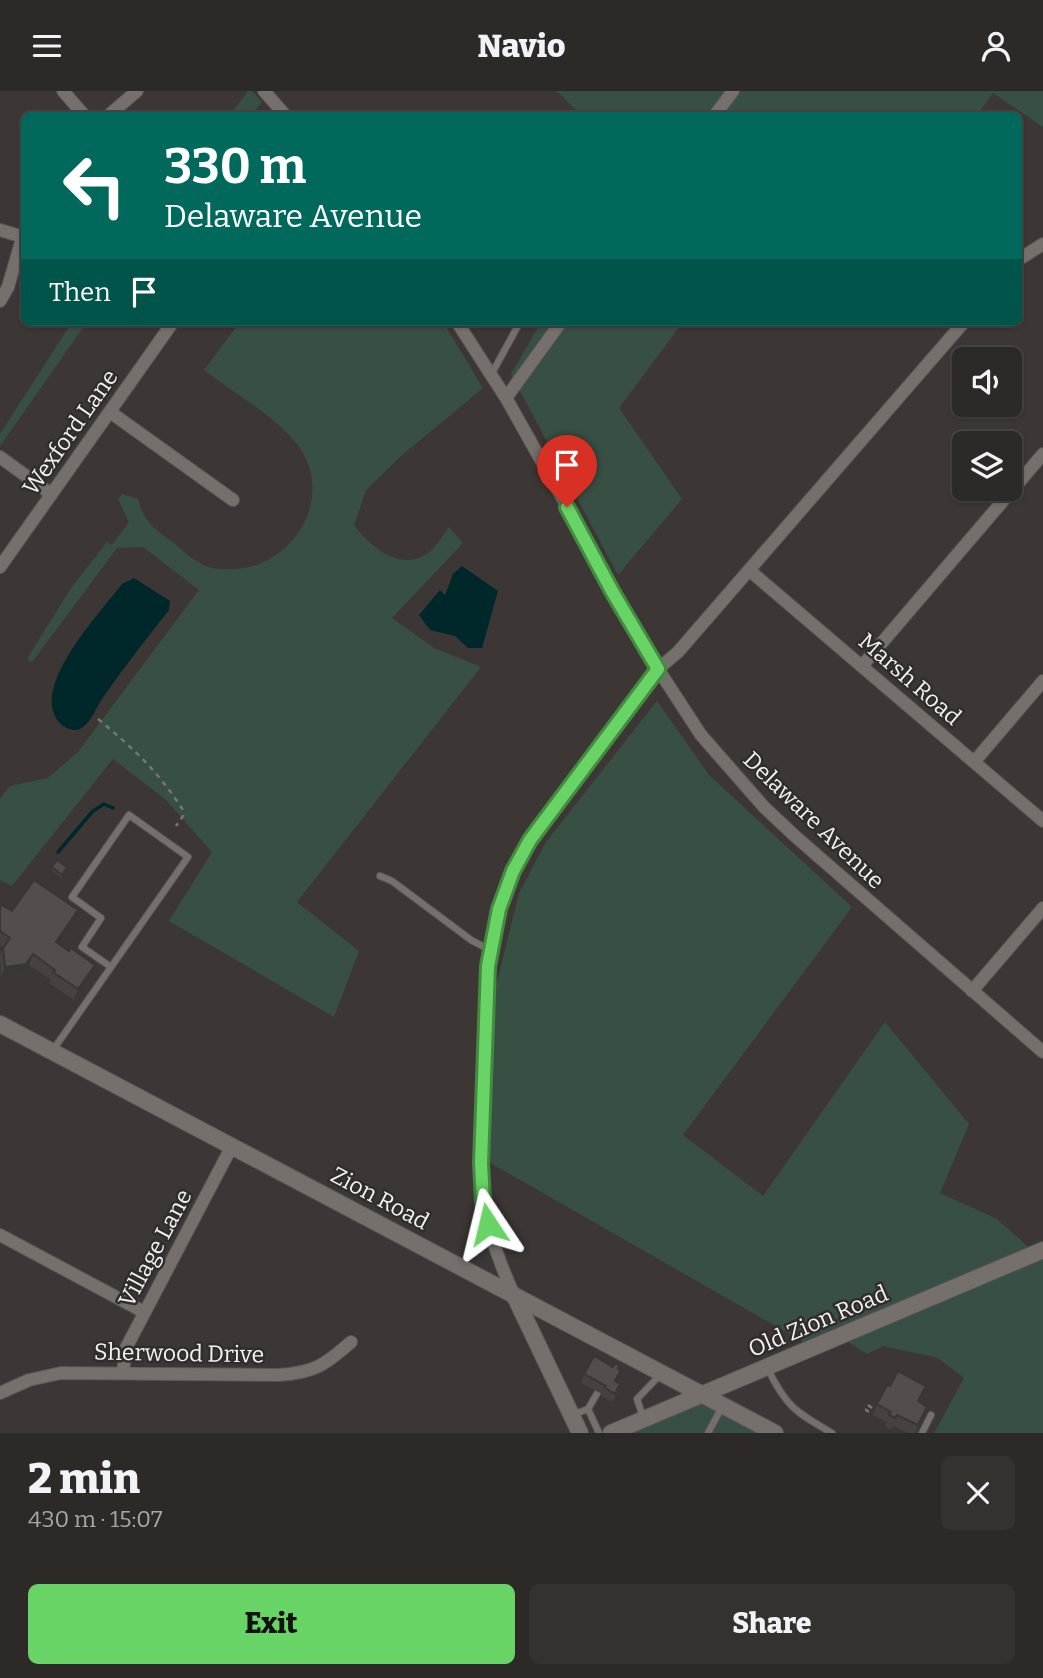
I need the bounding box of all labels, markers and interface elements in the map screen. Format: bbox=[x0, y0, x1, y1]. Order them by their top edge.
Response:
icon: menu bbox=[28, 27, 66, 65]
text: Navio bbox=[478, 27, 566, 65]
icon: person bbox=[977, 27, 1015, 65]
text: 330 m bbox=[164, 137, 306, 196]
icon: left bbox=[49, 140, 140, 231]
text: Delaware Avenue bbox=[164, 197, 422, 235]
icon: arrive bbox=[125, 273, 163, 311]
text: Then bbox=[49, 277, 111, 308]
map controls bbox=[952, 347, 1022, 501]
button: sound bbox=[952, 347, 1022, 417]
street label: Wexford Lane bbox=[16, 364, 124, 500]
button: layers bbox=[952, 431, 1022, 501]
pin bbox=[537, 435, 597, 507]
icon: arrive bbox=[548, 446, 586, 484]
street label: Marsh Road bbox=[853, 627, 967, 731]
street label: Delaware Avenue bbox=[738, 746, 890, 894]
street label: Zion Road bbox=[326, 1160, 434, 1236]
street label: Village Lane bbox=[112, 1184, 198, 1312]
position arrow bbox=[451, 1187, 525, 1261]
street label: Old Zion Road bbox=[744, 1279, 892, 1363]
street label: Sherwood Drive bbox=[94, 1338, 264, 1368]
text: 2 min bbox=[28, 1454, 140, 1504]
button: close bbox=[941, 1456, 1015, 1530]
text: 430 m · 15:07 bbox=[28, 1505, 163, 1533]
button: Exit bbox=[28, 1584, 515, 1664]
button: Share bbox=[529, 1584, 1015, 1664]

